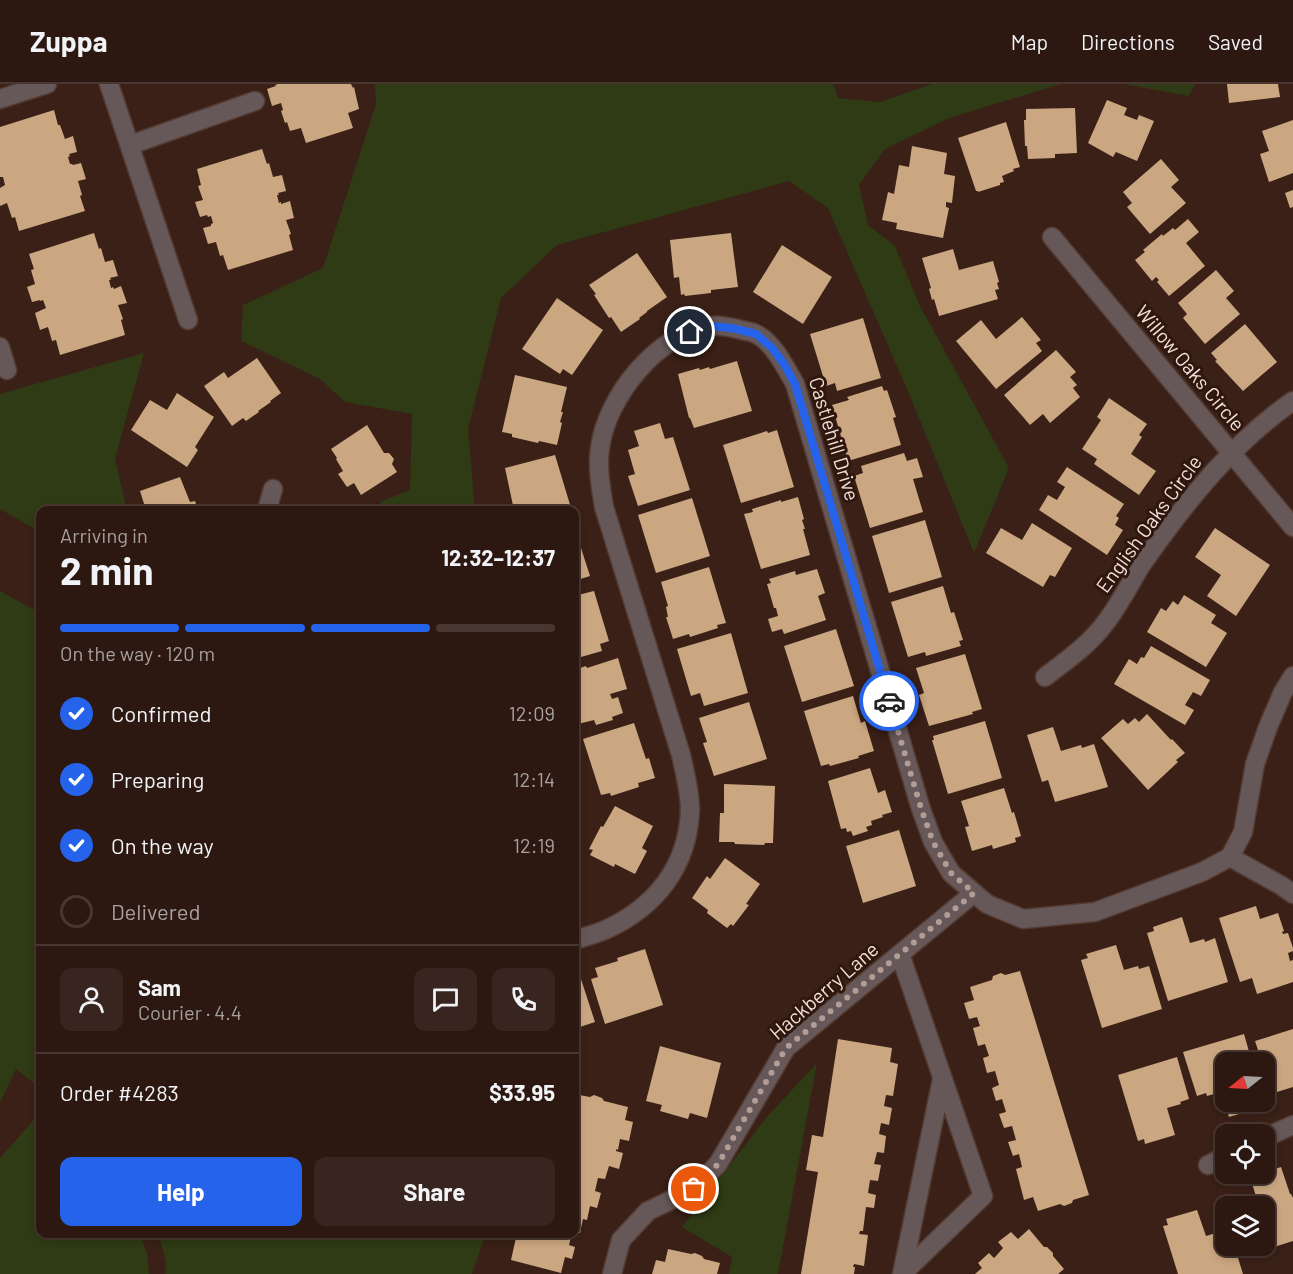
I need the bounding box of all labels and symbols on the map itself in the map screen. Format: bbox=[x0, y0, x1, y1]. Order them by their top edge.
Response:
street label: Willow Oaks Circle bbox=[1131, 300, 1250, 435]
pin bbox=[664, 306, 715, 357]
street label: Castlehill Drive bbox=[805, 374, 865, 503]
street label: English Oaks Circle bbox=[1090, 450, 1206, 597]
courier bbox=[859, 671, 919, 731]
street label: Hackberry Lane bbox=[764, 936, 883, 1044]
north arrow bbox=[1215, 1052, 1275, 1112]
pin bbox=[668, 1163, 719, 1214]

